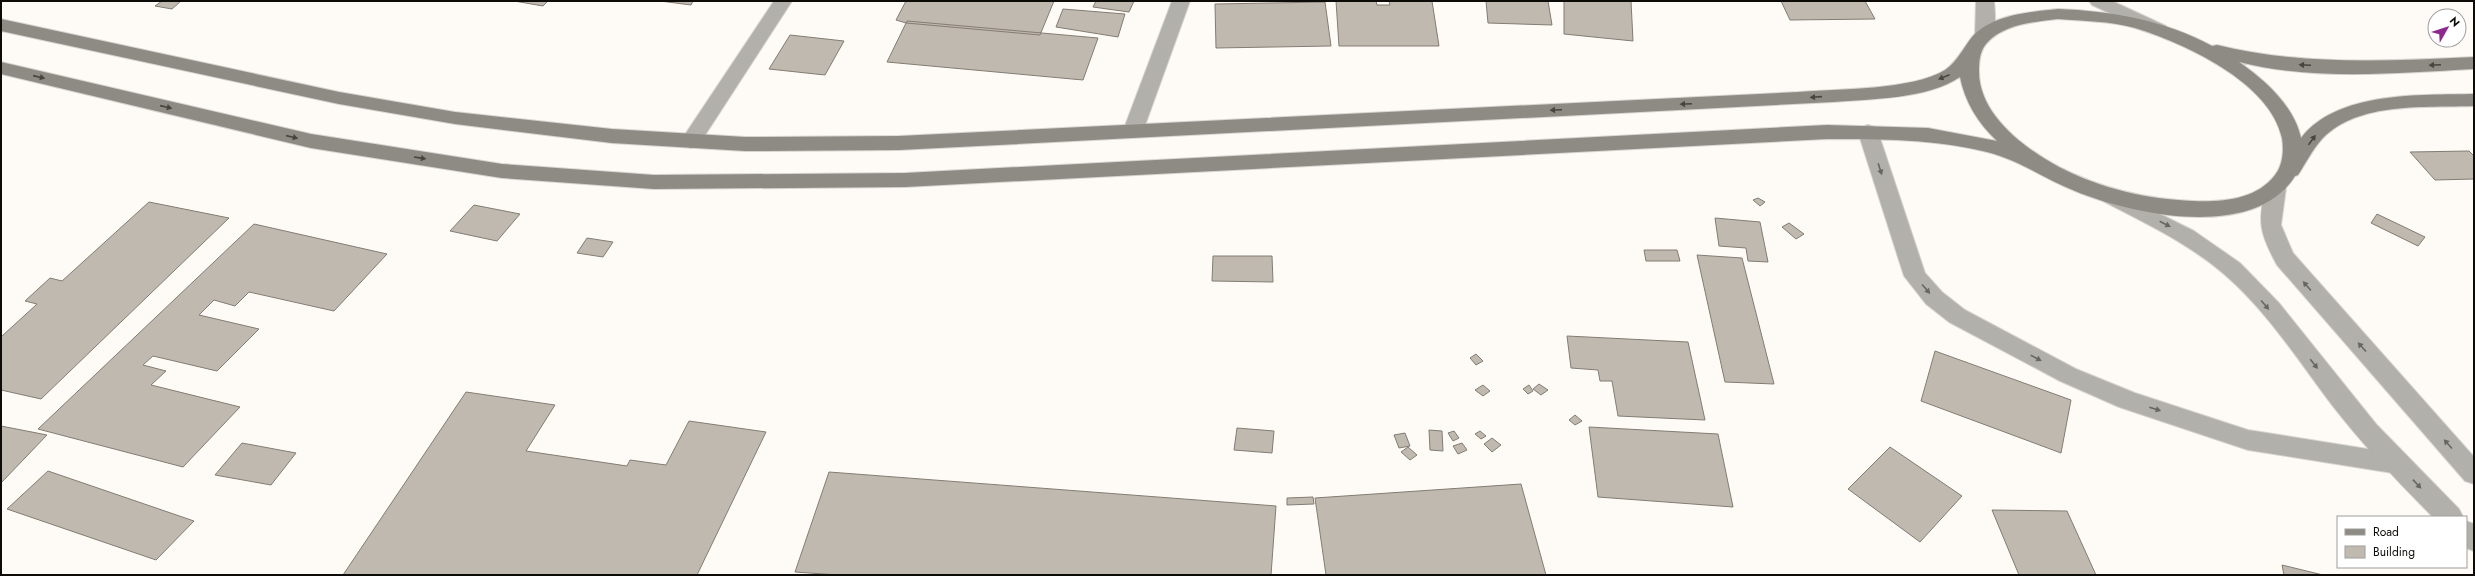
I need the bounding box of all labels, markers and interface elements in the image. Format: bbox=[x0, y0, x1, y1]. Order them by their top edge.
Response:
north arrow bbox=[2427, 8, 2467, 48]
text: N bbox=[2446, 13, 2464, 30]
one-way arrow bbox=[2429, 61, 2441, 68]
one-way arrow bbox=[2299, 62, 2311, 69]
one-way arrow bbox=[33, 74, 45, 80]
one-way arrow bbox=[1939, 74, 1950, 80]
one-way arrow bbox=[1810, 93, 1822, 100]
one-way arrow bbox=[1680, 100, 1692, 107]
one-way arrow bbox=[159, 104, 172, 110]
one-way arrow bbox=[1549, 107, 1562, 113]
one-way arrow bbox=[286, 134, 298, 140]
one-way arrow bbox=[2308, 135, 2316, 146]
one-way arrow bbox=[414, 155, 426, 161]
one-way arrow bbox=[1877, 164, 1883, 176]
one-way arrow bbox=[2159, 221, 2170, 227]
one-way arrow bbox=[2302, 281, 2311, 291]
one-way arrow bbox=[1922, 284, 1931, 295]
one-way arrow bbox=[2261, 299, 2270, 310]
one-way arrow bbox=[2357, 342, 2366, 353]
one-way arrow bbox=[2030, 355, 2041, 361]
one-way arrow bbox=[2310, 359, 2319, 370]
one-way arrow bbox=[2149, 407, 2161, 413]
one-way arrow bbox=[2444, 439, 2453, 450]
one-way arrow bbox=[2413, 479, 2422, 489]
legend bbox=[2337, 516, 2467, 568]
text: Road bbox=[2373, 523, 2399, 541]
text: Building bbox=[2373, 543, 2415, 561]

